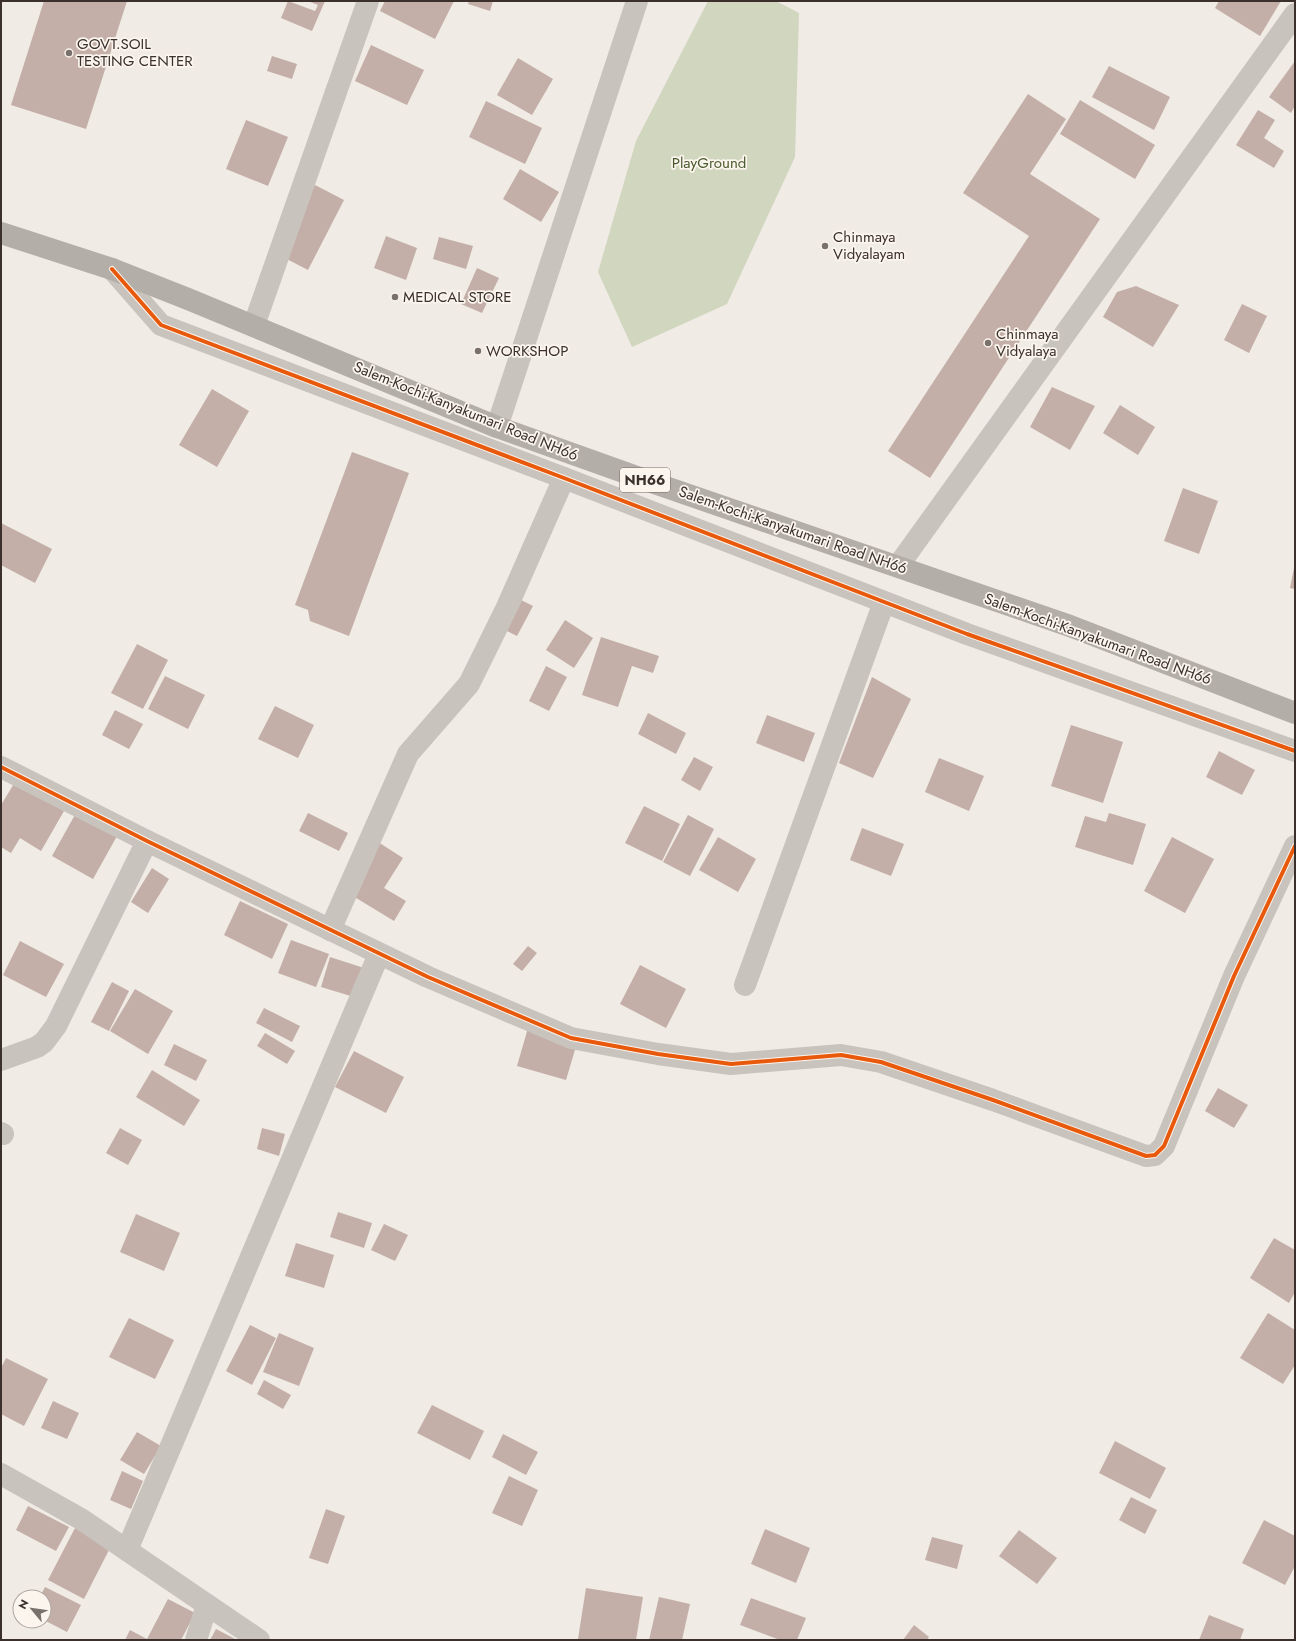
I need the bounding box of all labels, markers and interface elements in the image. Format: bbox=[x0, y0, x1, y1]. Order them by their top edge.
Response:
place label: GOVT.SOIL TESTING CENTER bbox=[77, 33, 193, 72]
marker: GOVT.SOIL TESTING CENTER bbox=[64, 48, 74, 58]
park label: PlayGround bbox=[672, 152, 746, 174]
place label: Chinmaya Vidyalayam bbox=[833, 226, 905, 265]
marker: Chinmaya Vidyalayam bbox=[820, 241, 830, 251]
place label: MEDICAL STORE bbox=[403, 286, 511, 308]
marker: MEDICAL STORE bbox=[390, 292, 400, 302]
place label: Chinmaya Vidyalaya bbox=[996, 323, 1059, 362]
marker: Chinmaya Vidyalaya bbox=[983, 338, 993, 348]
place label: WORKSHOP bbox=[486, 340, 568, 362]
marker: WORKSHOP bbox=[473, 346, 483, 356]
street label: Salem-Kochi-Kanyakumari Road NH66 bbox=[350, 356, 582, 466]
road number: NH66 bbox=[620, 468, 670, 492]
street label: Salem-Kochi-Kanyakumari Road NH66 bbox=[676, 480, 910, 580]
street label: Salem-Kochi-Kanyakumari Road NH66 bbox=[981, 588, 1215, 690]
north arrow bbox=[12, 1589, 52, 1629]
text: N bbox=[14, 1596, 32, 1612]

